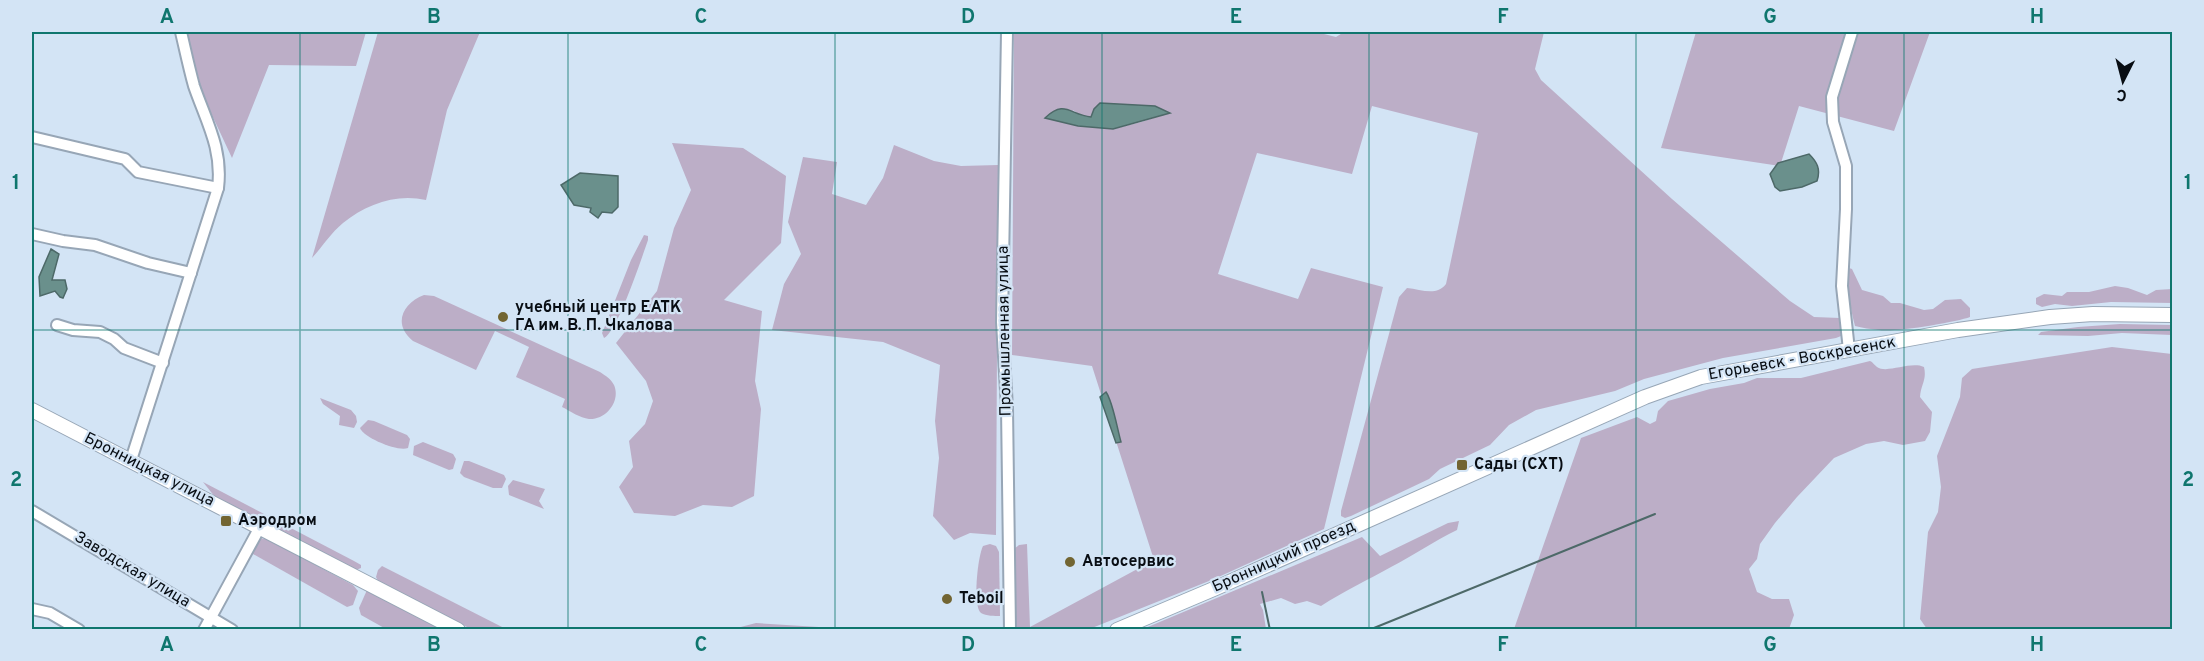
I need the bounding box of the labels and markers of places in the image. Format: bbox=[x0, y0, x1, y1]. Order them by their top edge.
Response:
place label: учебный центр ЕАТК ГА им. В. П. Чкалова bbox=[515, 298, 681, 336]
marker: учебный центр ЕАТК ГА им. В. П. Чкалова bbox=[496, 310, 510, 324]
place label: Сады (СХТ) bbox=[1474, 455, 1564, 475]
marker: Сады (СХТ) bbox=[1455, 458, 1469, 472]
place label: Аэродром bbox=[238, 511, 317, 531]
marker: Аэродром bbox=[219, 514, 233, 528]
place label: Автосервис bbox=[1082, 552, 1175, 572]
marker: Автосервис bbox=[1063, 555, 1077, 569]
place label: Teboil bbox=[959, 589, 1004, 609]
marker: Teboil bbox=[940, 592, 954, 606]

